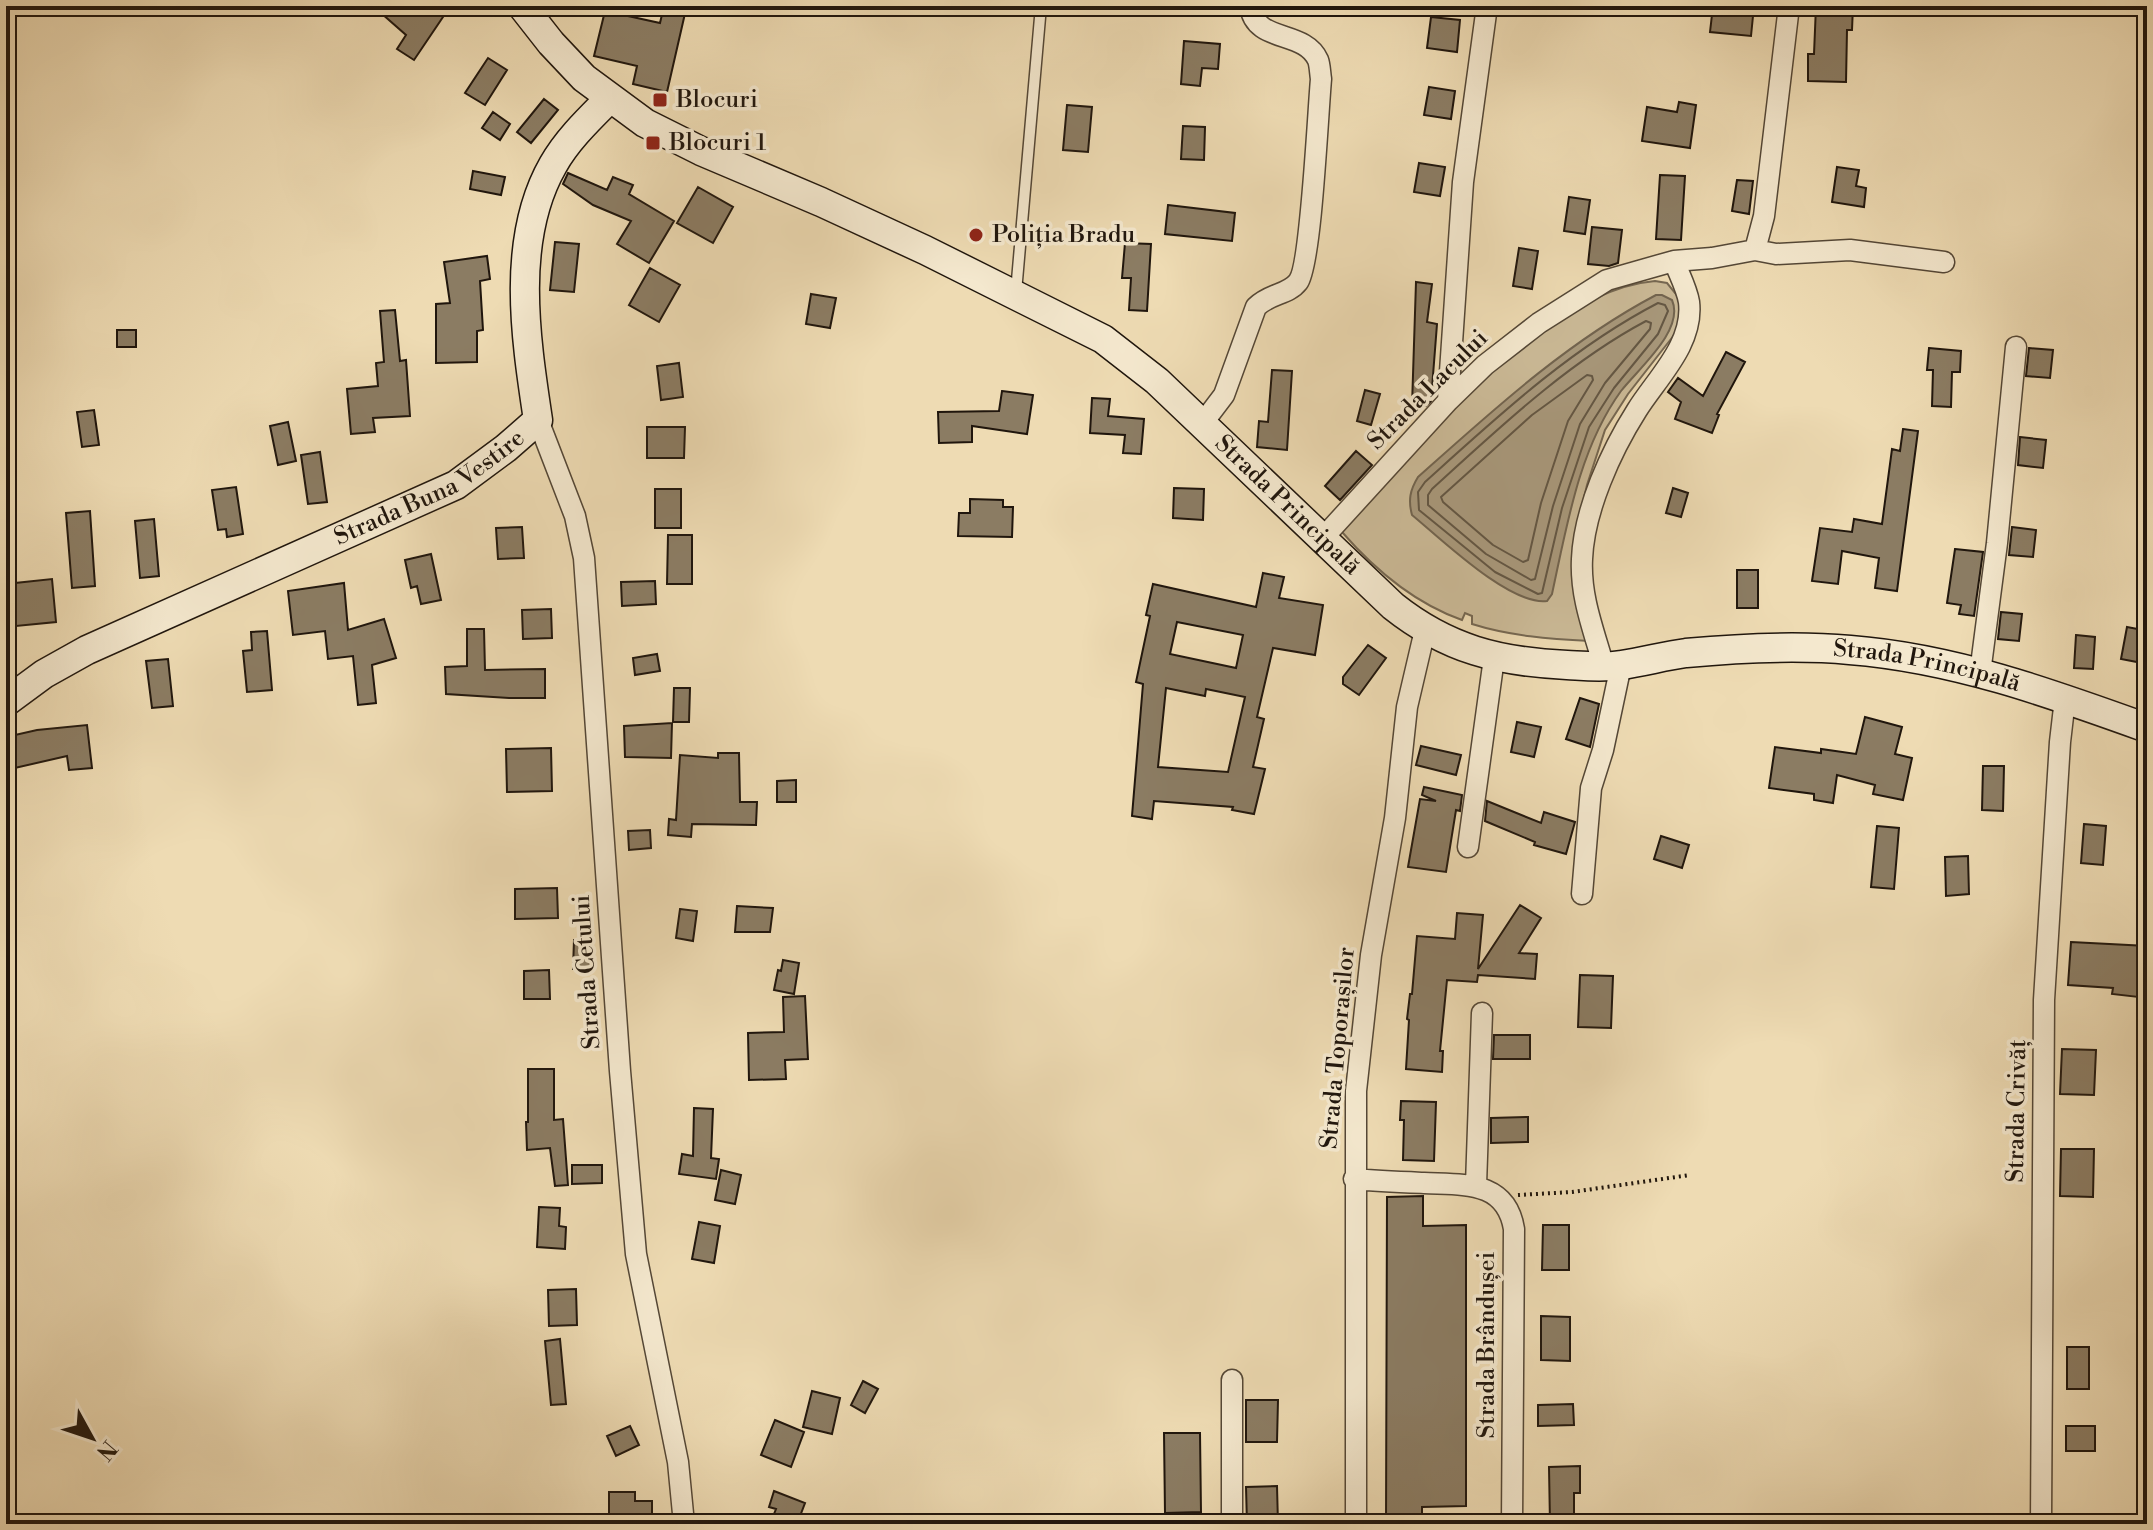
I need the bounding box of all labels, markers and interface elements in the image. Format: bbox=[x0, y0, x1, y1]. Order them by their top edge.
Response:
place label: Blocuri bbox=[675, 85, 758, 115]
marker: Blocuri bbox=[651, 91, 669, 109]
place label: Blocuri 1 bbox=[668, 128, 767, 158]
marker: Blocuri 1 bbox=[644, 134, 662, 152]
place label: Poliția Bradu bbox=[992, 220, 1135, 250]
marker: Poliția Bradu bbox=[967, 226, 985, 244]
street label: Strada Lacului bbox=[1362, 323, 1495, 456]
street label: Strada Buna Vestire bbox=[330, 423, 531, 552]
street label: Strada Principală bbox=[1208, 429, 1367, 582]
street label: Strada Principală bbox=[1832, 634, 2025, 699]
street label: Strada Cetului bbox=[567, 894, 607, 1050]
street label: Strada Toporașilor bbox=[1314, 946, 1362, 1150]
street label: Strada Crivăț bbox=[2001, 1039, 2033, 1183]
street label: Strada Brândușei bbox=[1472, 1251, 1502, 1438]
north arrow bbox=[52, 1398, 132, 1478]
text: N bbox=[90, 1435, 122, 1466]

